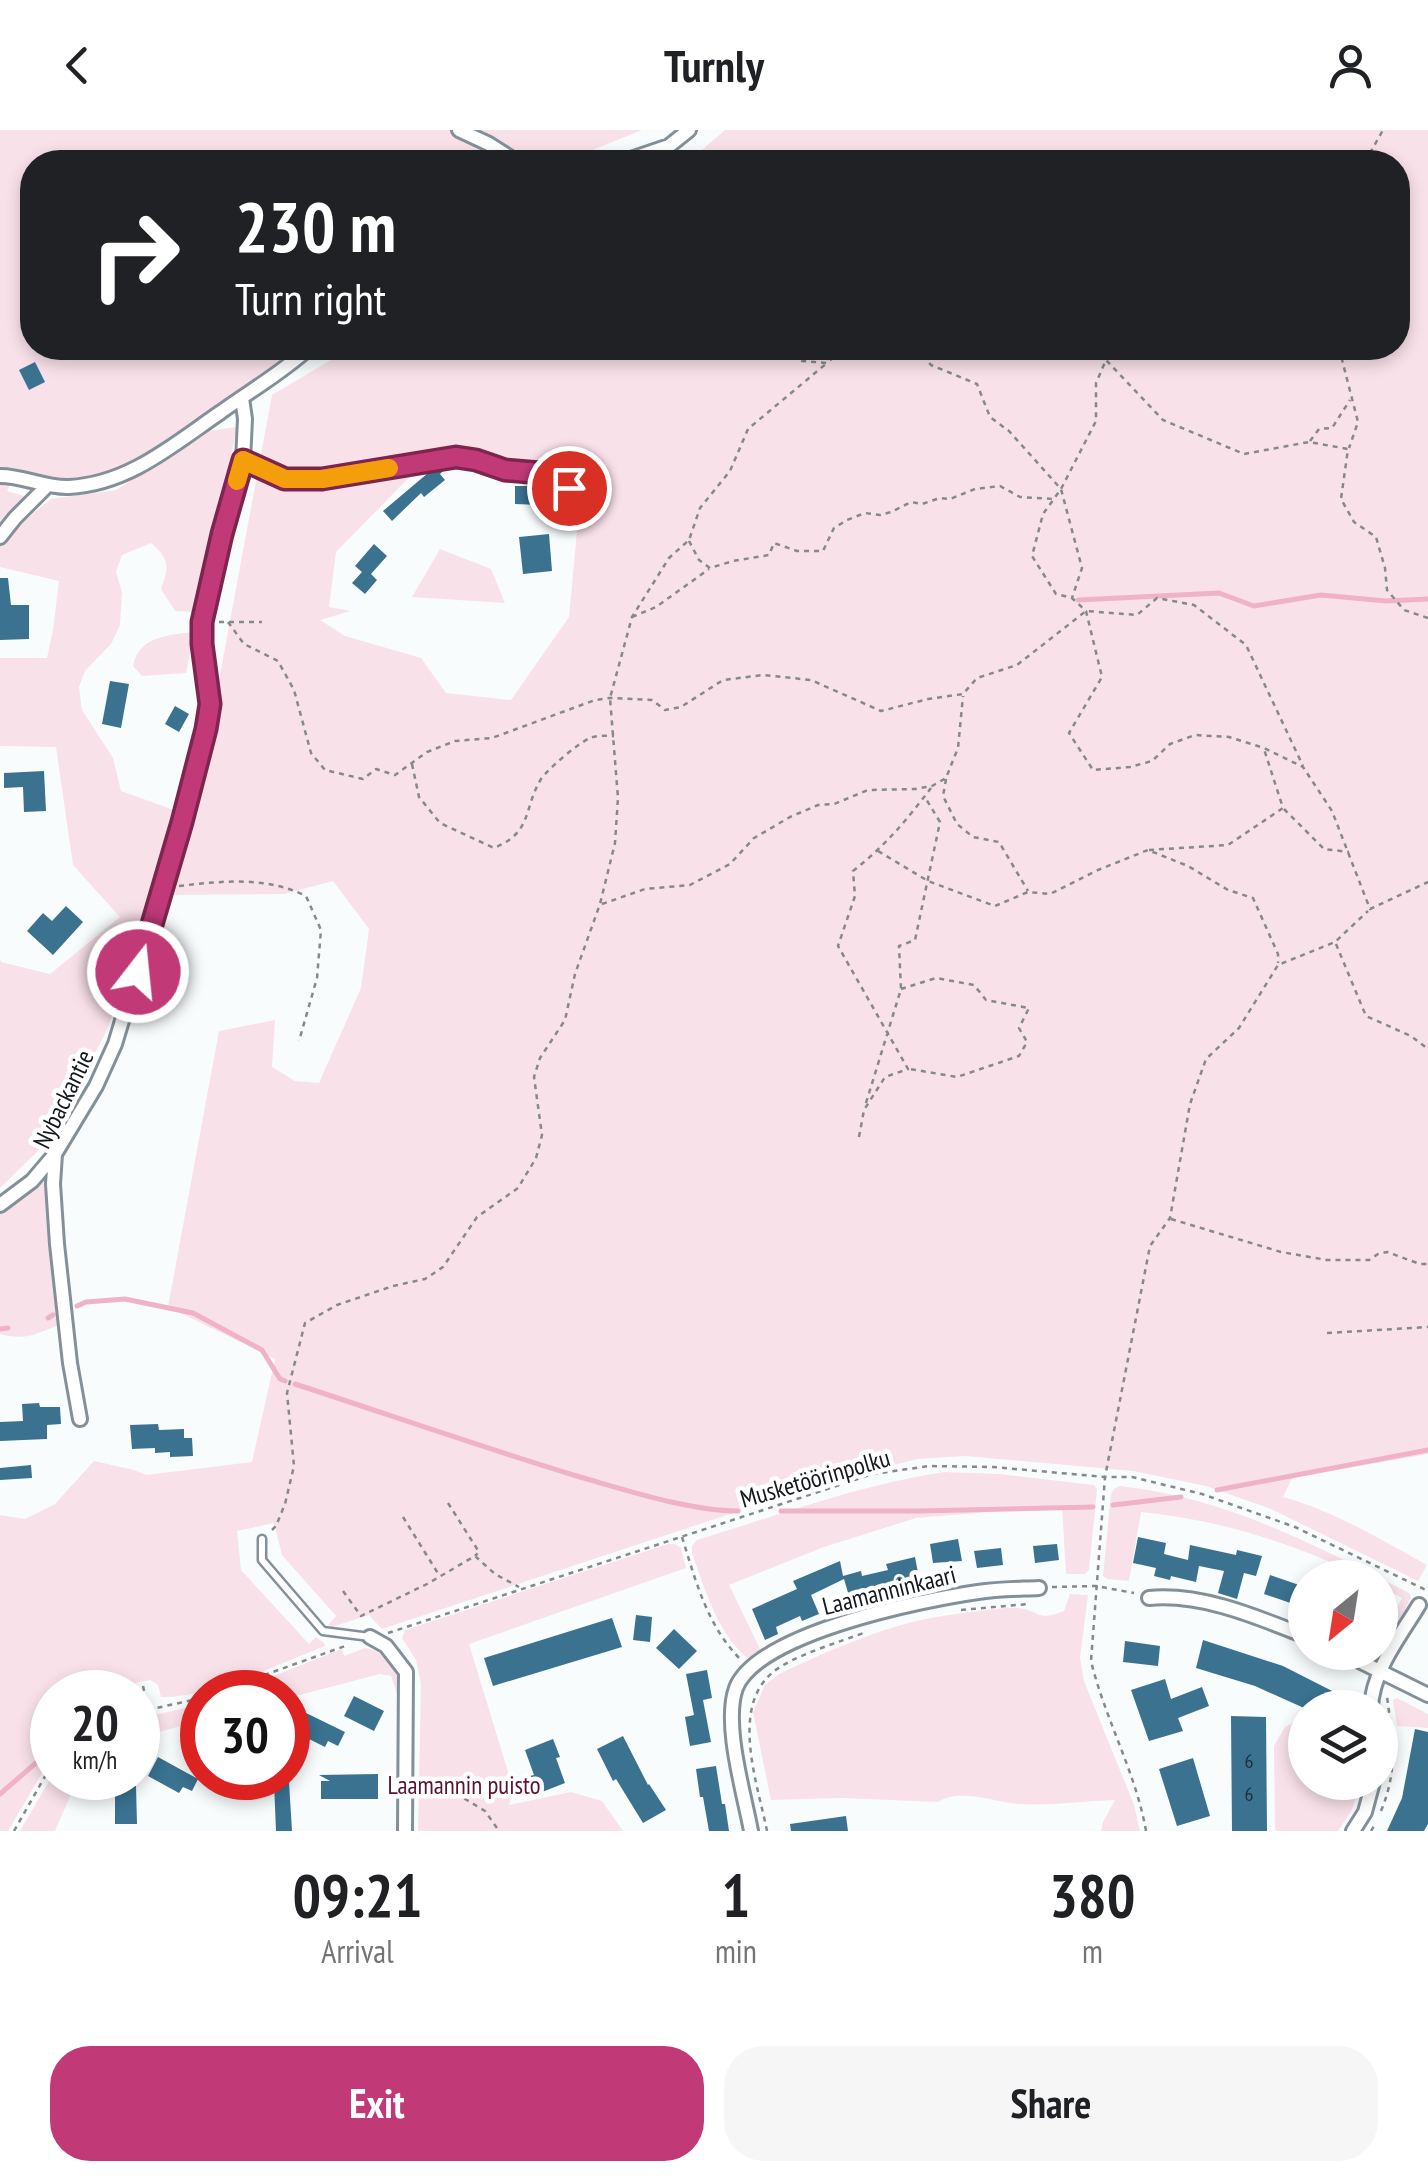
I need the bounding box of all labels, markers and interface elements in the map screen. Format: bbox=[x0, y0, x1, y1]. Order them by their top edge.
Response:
text: Turnly bbox=[664, 36, 764, 94]
icon: back bbox=[50, 38, 105, 93]
icon: person bbox=[1323, 38, 1378, 93]
text: 230 m bbox=[235, 181, 396, 271]
icon: right bbox=[70, 190, 200, 320]
text: Turn right bbox=[235, 269, 386, 327]
pin bbox=[527, 446, 612, 531]
icon: arrive bbox=[542, 461, 597, 516]
position arrow bbox=[86, 920, 190, 1024]
street label: Nybackantie bbox=[25, 1044, 101, 1154]
street label: Musketöörinpolku bbox=[736, 1441, 894, 1515]
street label: Laamanninkaari bbox=[819, 1558, 959, 1622]
north arrow bbox=[1288, 1560, 1398, 1670]
map controls bbox=[1288, 1560, 1398, 1800]
speed limit sign: 30 bbox=[180, 1670, 310, 1800]
text: 20 bbox=[71, 1690, 119, 1755]
button: layers bbox=[1288, 1690, 1398, 1800]
text: km/h bbox=[73, 1744, 117, 1776]
house number: 6 bbox=[1245, 1748, 1254, 1774]
park label: Laamannin puisto bbox=[387, 1769, 541, 1801]
house number: 6 bbox=[1245, 1781, 1254, 1807]
text: 09:21 bbox=[293, 1856, 422, 1934]
text: 1 bbox=[722, 1856, 750, 1934]
text: 380 bbox=[1049, 1856, 1135, 1934]
text: Arrival bbox=[321, 1930, 394, 1972]
text: min bbox=[715, 1930, 757, 1972]
text: m bbox=[1082, 1930, 1103, 1972]
button: Exit bbox=[50, 2046, 704, 2161]
button: Share bbox=[724, 2046, 1378, 2161]

